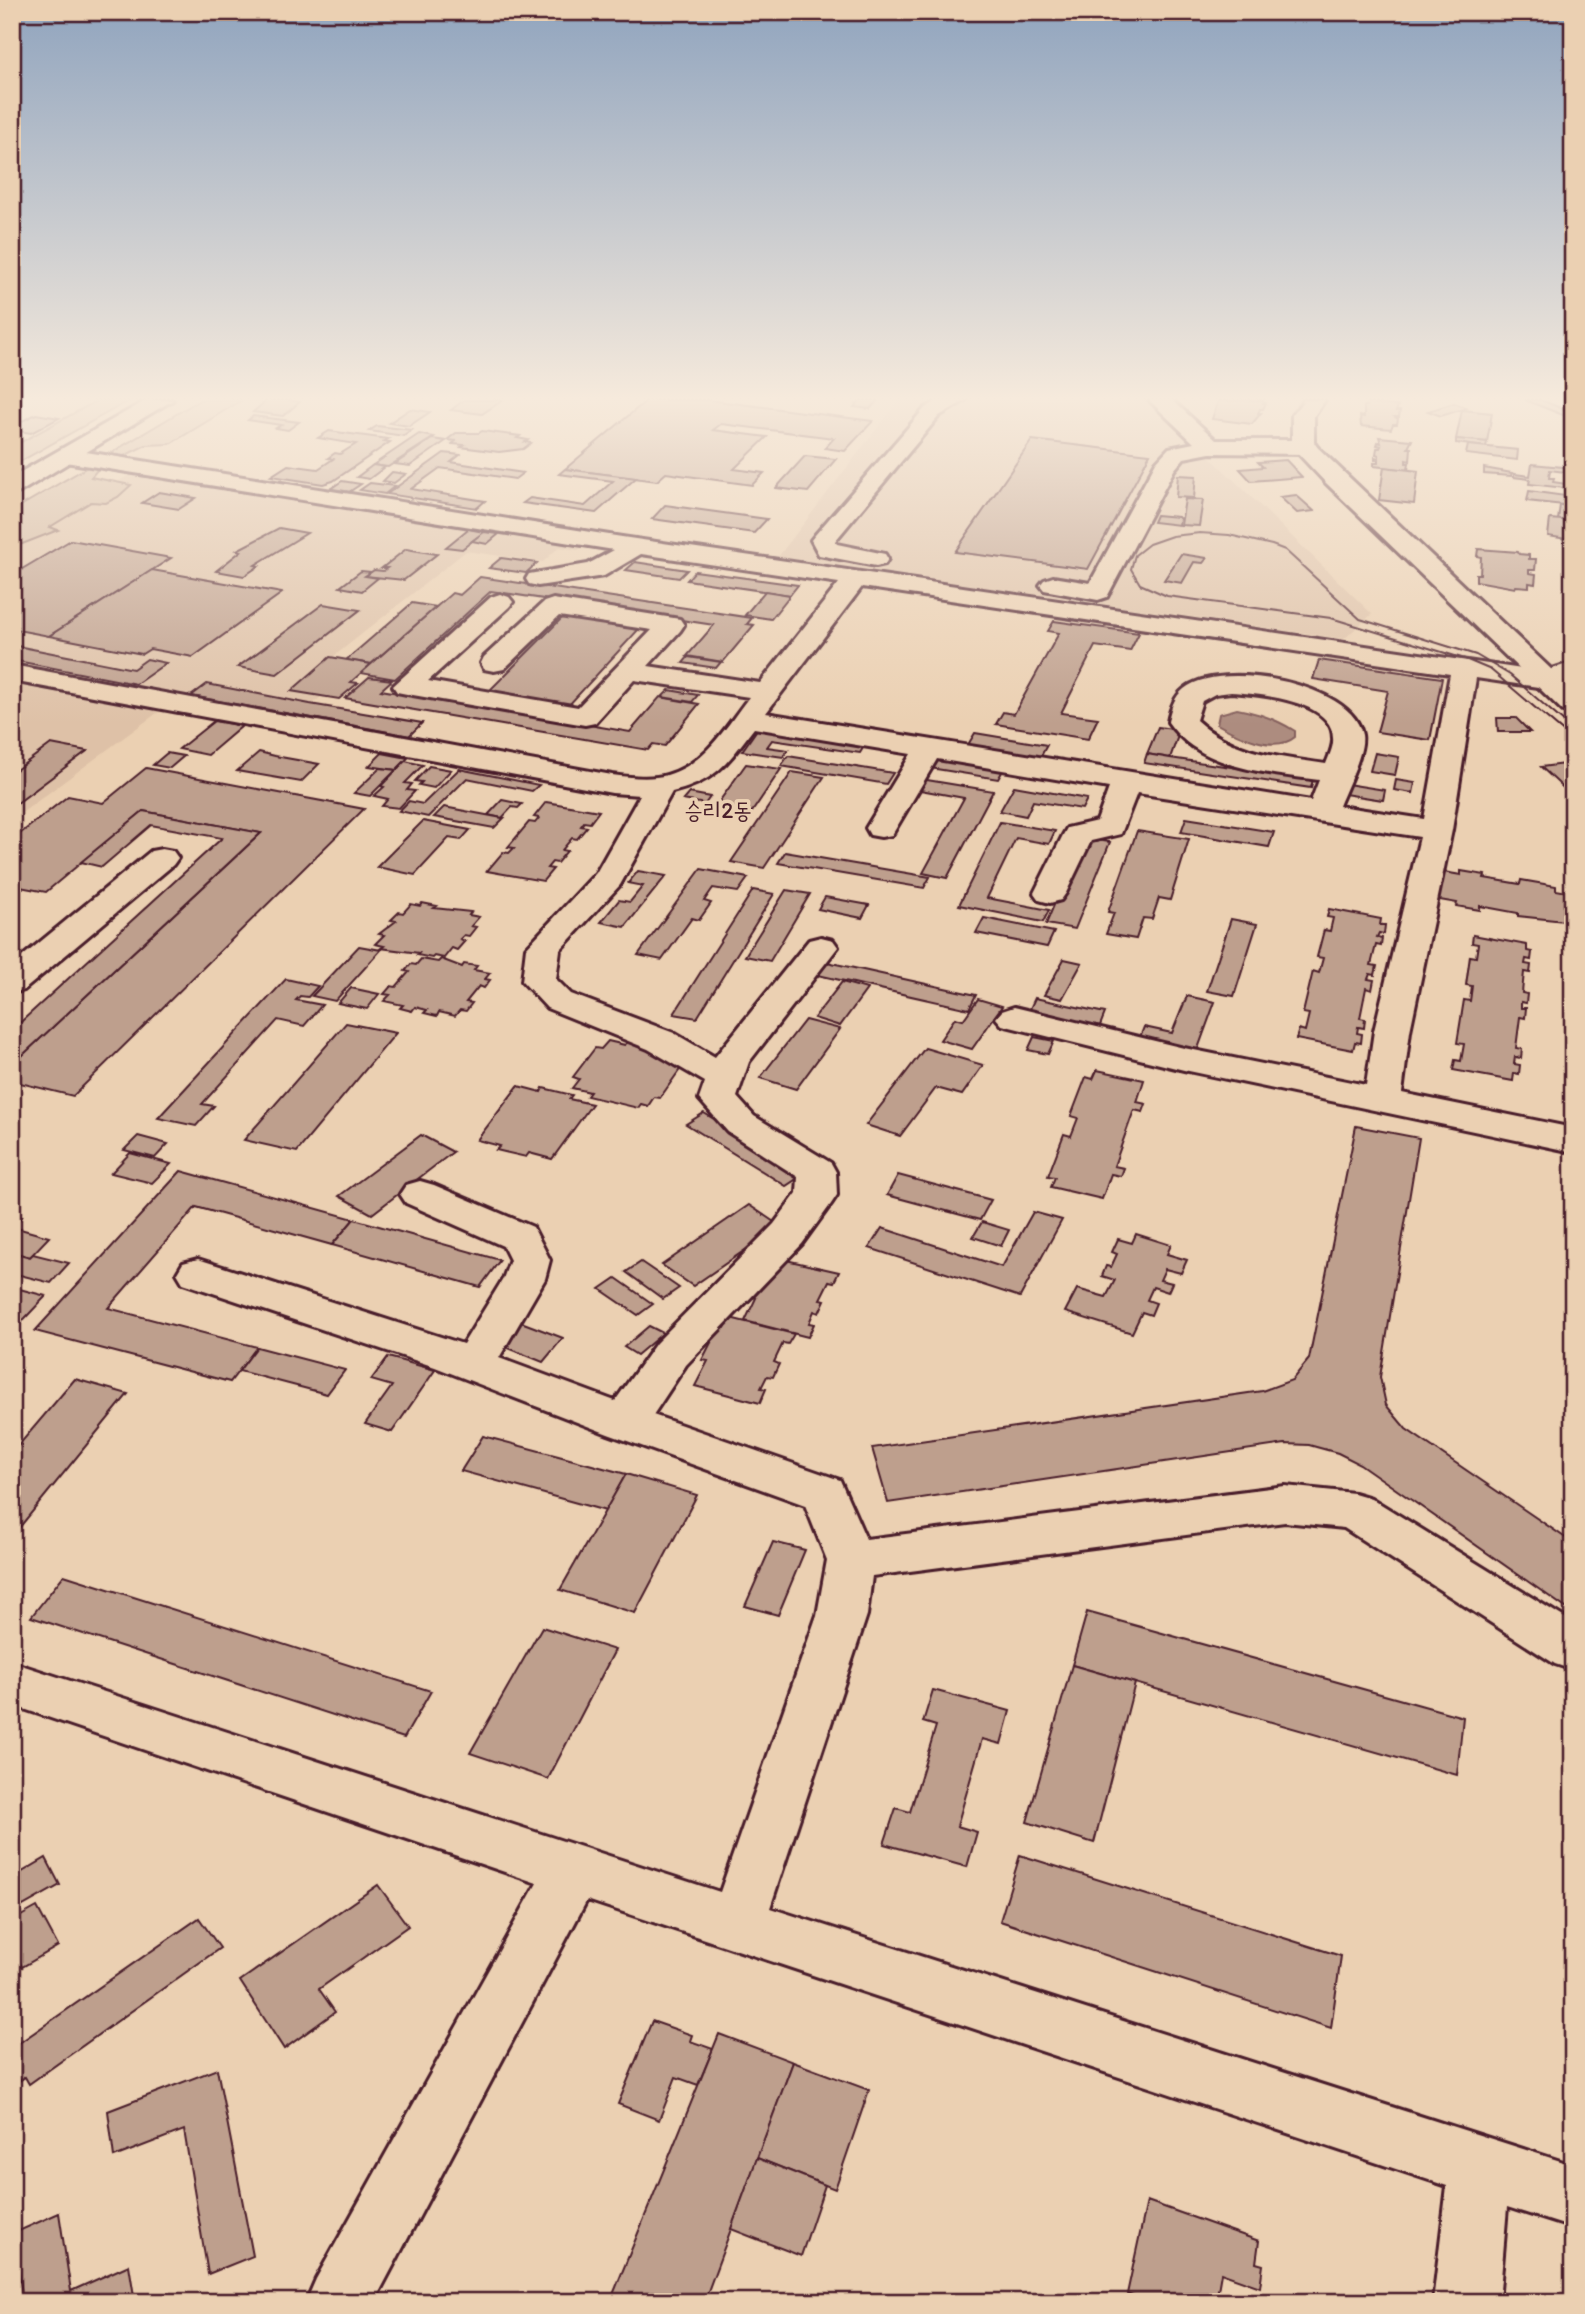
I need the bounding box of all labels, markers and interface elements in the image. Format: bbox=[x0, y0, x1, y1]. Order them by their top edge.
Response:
district label: 승리2동 bbox=[684, 796, 752, 824]

